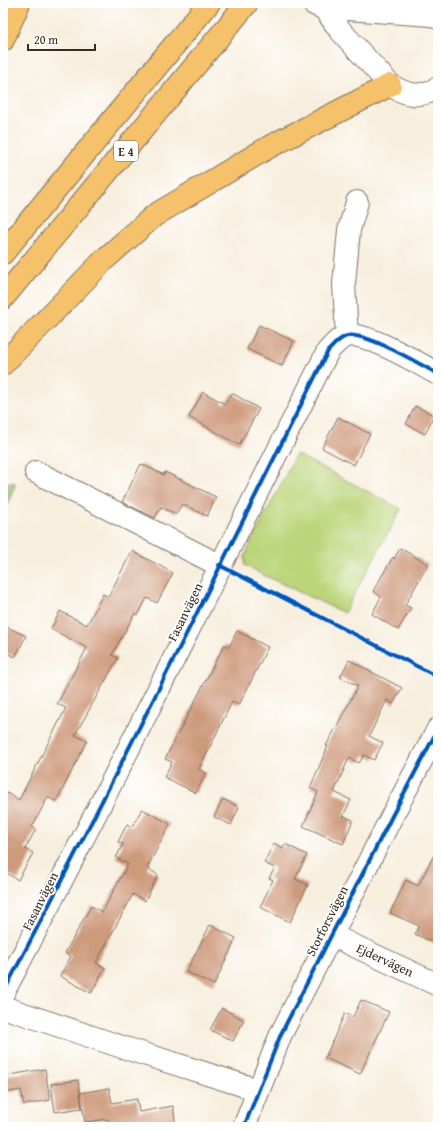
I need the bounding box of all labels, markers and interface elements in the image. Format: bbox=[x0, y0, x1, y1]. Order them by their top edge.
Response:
scale bar bbox=[28, 26, 95, 52]
text: 20 m bbox=[34, 31, 58, 48]
road number: E 4 bbox=[114, 141, 138, 161]
street label: Fasanvägen bbox=[163, 579, 208, 645]
street label: Fasanvägen bbox=[17, 868, 63, 933]
street label: Storforsvägen bbox=[301, 882, 353, 960]
street label: Ejdervägen bbox=[353, 939, 417, 982]

